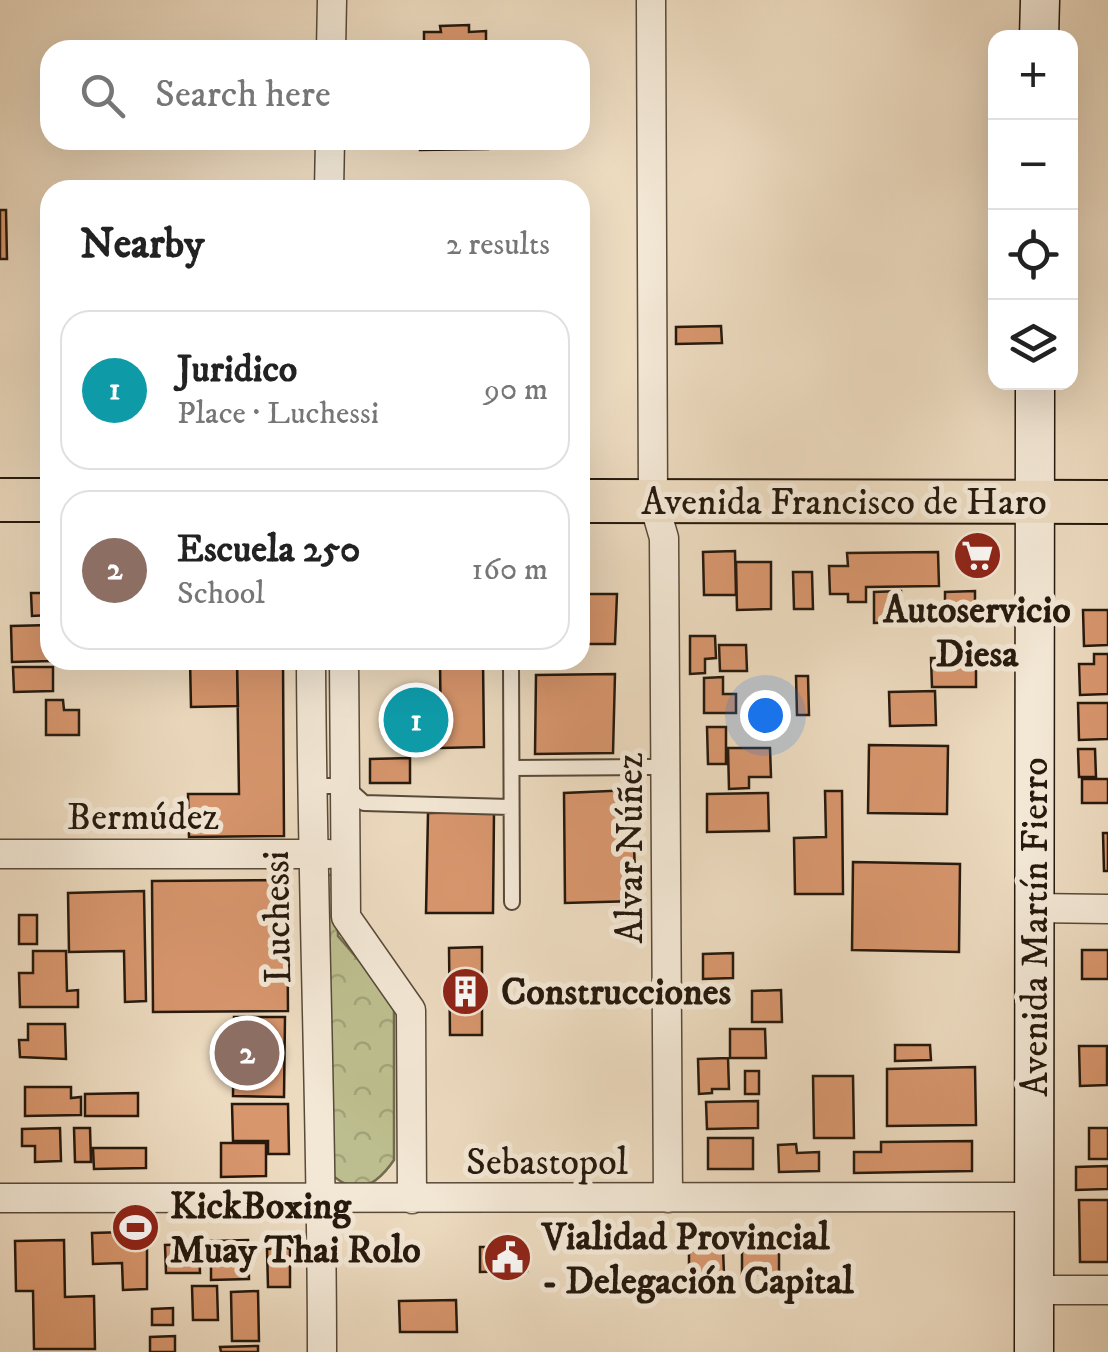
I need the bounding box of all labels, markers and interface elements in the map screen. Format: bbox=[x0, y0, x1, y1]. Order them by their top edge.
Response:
map controls bbox=[988, 30, 1078, 390]
button: + bbox=[988, 30, 1078, 120]
search box bbox=[40, 40, 590, 150]
icon: search bbox=[75, 68, 130, 123]
text: Search here bbox=[155, 71, 331, 119]
button: − bbox=[988, 120, 1078, 210]
button: locate bbox=[988, 210, 1078, 300]
text: Nearby bbox=[80, 219, 204, 271]
text: 2 results bbox=[446, 225, 550, 265]
button: layers bbox=[988, 300, 1078, 390]
text: Juridico bbox=[177, 346, 297, 394]
text: 1 bbox=[109, 370, 120, 410]
text: 90 m bbox=[484, 370, 548, 410]
text: Place · Luchessi bbox=[177, 394, 379, 434]
street label: Avenida Francisco de Haro bbox=[641, 479, 1047, 527]
text: Escuela 250 bbox=[177, 526, 361, 574]
supermarket icon: Autoservicio Diesa bbox=[951, 529, 1003, 581]
text: 2 bbox=[107, 550, 122, 590]
text: 160 m bbox=[472, 550, 548, 590]
text: School bbox=[177, 574, 265, 614]
place label: Autoservicio Diesa bbox=[882, 587, 1071, 679]
pin: 1 bbox=[384, 682, 448, 758]
your location bbox=[740, 690, 791, 741]
street label: Alvar Núñez bbox=[607, 752, 655, 944]
street label: Avenida Martín Fierro bbox=[1012, 757, 1060, 1097]
street label: Bermúdez bbox=[67, 794, 219, 842]
street label: Luchessi bbox=[253, 850, 303, 984]
building icon: Construcciones bbox=[440, 965, 492, 1017]
place label: Construcciones bbox=[501, 969, 731, 1017]
pin: 2 bbox=[214, 1016, 280, 1090]
street label: Sebastopol bbox=[466, 1139, 628, 1187]
place label: KickBoxing Muay Thai Rolo bbox=[170, 1183, 421, 1275]
sports icon: KickBoxing Muay Thai Rolo bbox=[109, 1201, 161, 1253]
place label: Vialidad Provincial - Delegación Capital bbox=[540, 1214, 854, 1306]
public building icon: Vialidad Provincial - Delegación Capital bbox=[481, 1232, 533, 1284]

